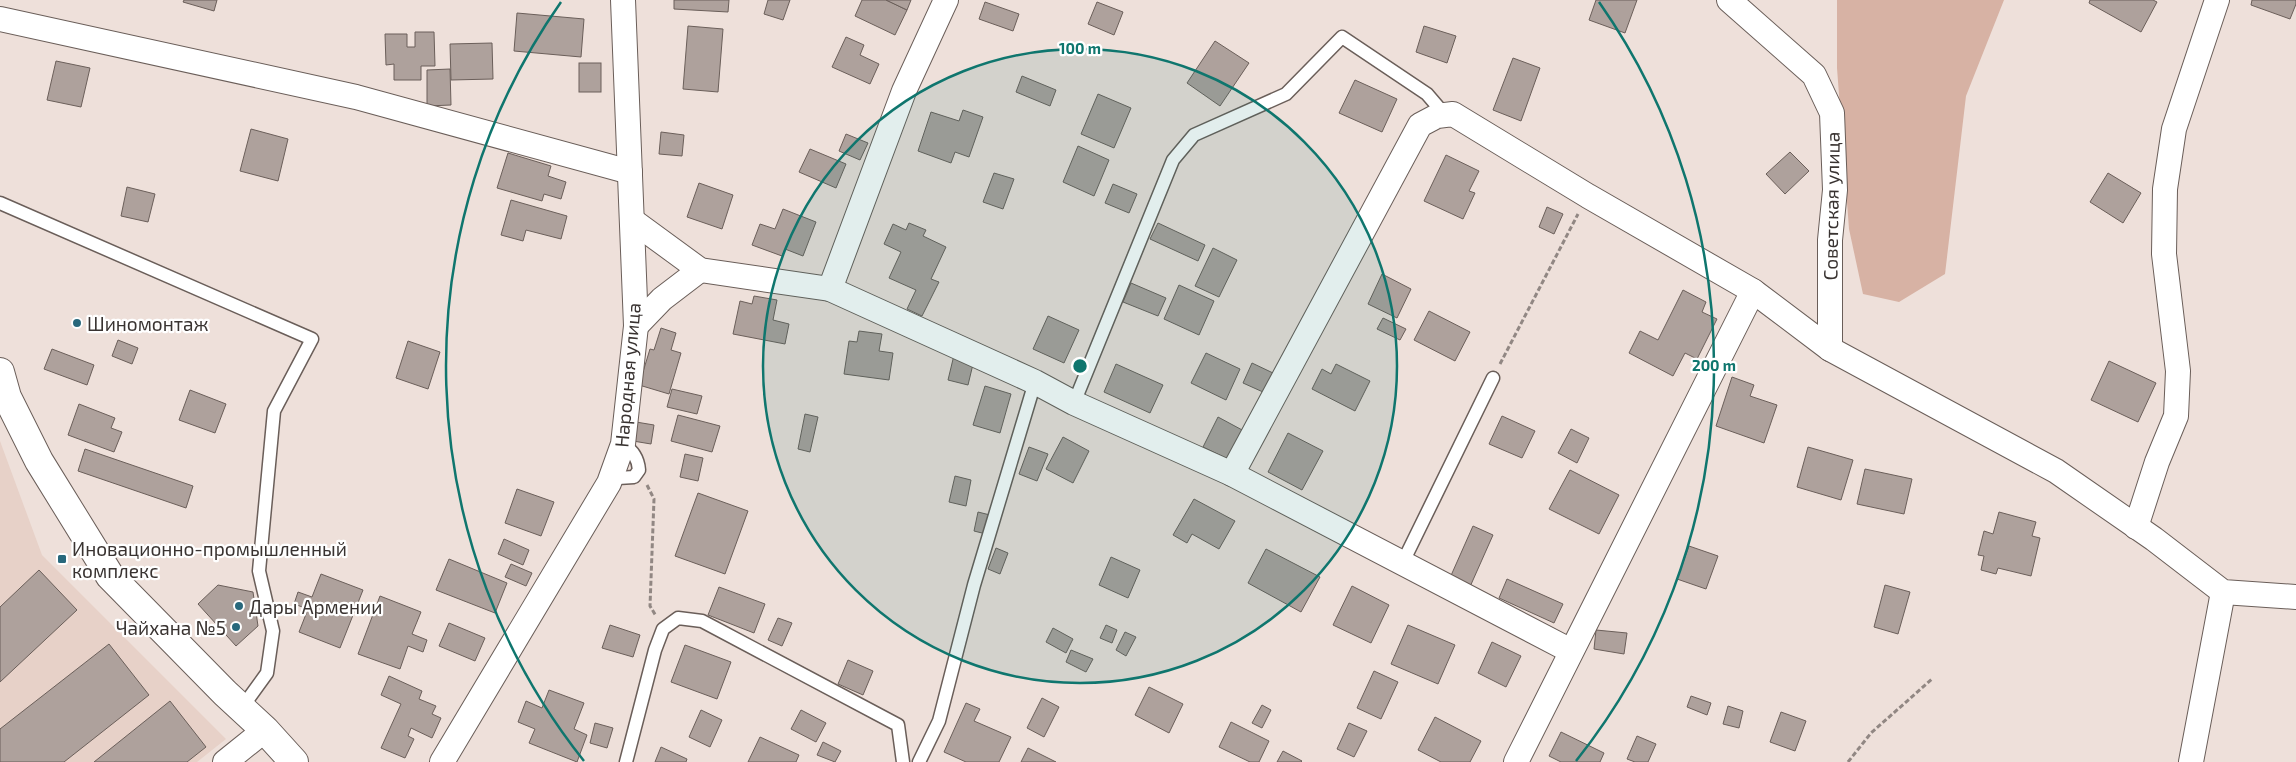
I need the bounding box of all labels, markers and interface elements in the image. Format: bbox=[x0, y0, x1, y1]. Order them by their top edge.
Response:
text: 100 m bbox=[1059, 39, 1101, 57]
street label: Советская улица bbox=[1818, 131, 1845, 281]
street label: Народная улица bbox=[609, 302, 646, 448]
place label: Шиномонтаж bbox=[87, 312, 209, 335]
marker: Шиномонтаж bbox=[71, 317, 83, 329]
text: 200 m bbox=[1692, 356, 1736, 374]
centre of rings bbox=[1071, 357, 1089, 375]
place label: Иновационно-промышленный комплекс bbox=[72, 537, 347, 582]
marker: Иновационно-промышленный комплекс bbox=[56, 553, 68, 565]
place label: Дары Армении bbox=[249, 595, 382, 618]
marker: Дары Армении bbox=[233, 600, 245, 612]
place label: Чайхана №5 bbox=[116, 616, 226, 639]
marker: Чайхана №5 bbox=[230, 621, 242, 633]

